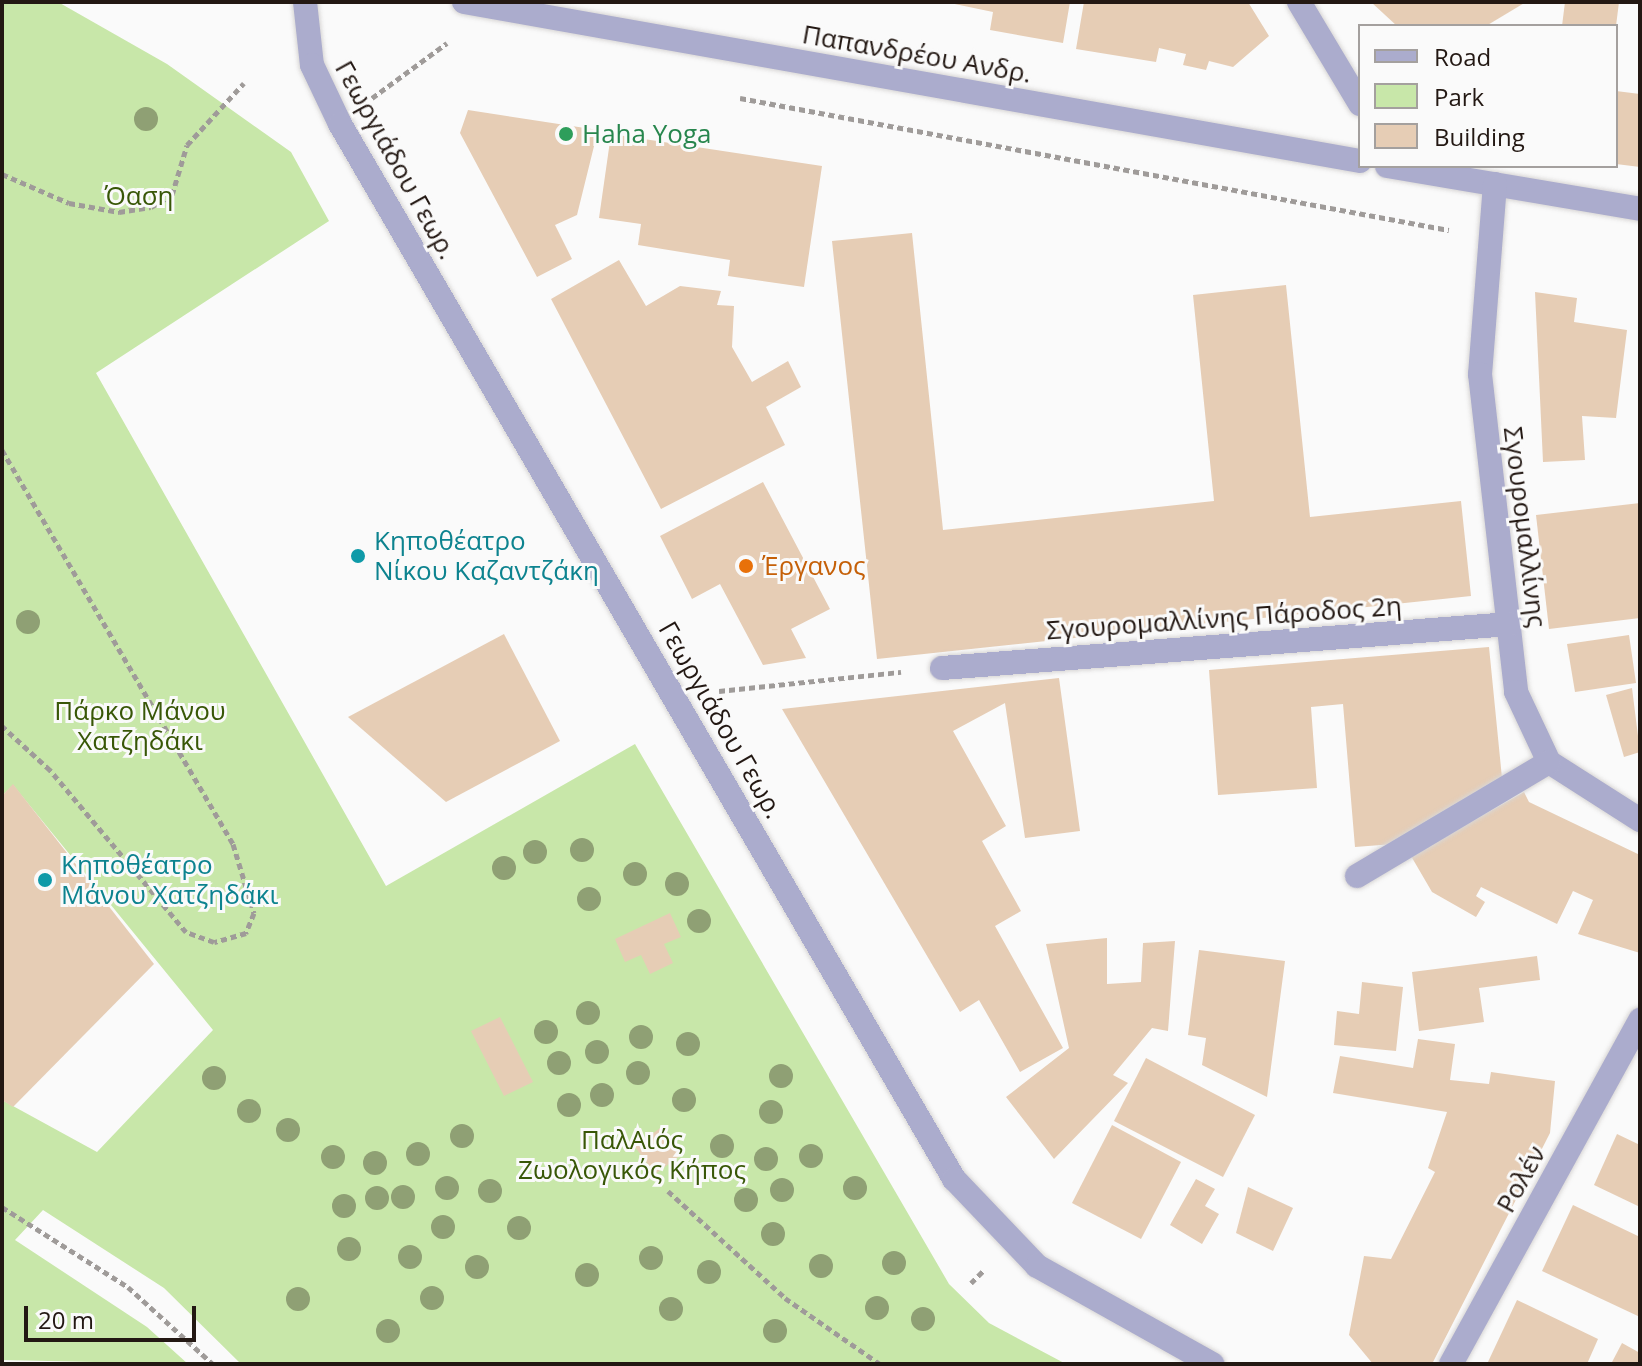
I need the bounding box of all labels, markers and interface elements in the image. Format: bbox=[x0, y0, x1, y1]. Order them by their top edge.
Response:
street label: Παπανδρέου Ανδρ. bbox=[800, 18, 1034, 90]
legend bbox=[1358, 24, 1618, 168]
text: Road bbox=[1434, 40, 1491, 73]
street label: Γεωργιάδου Γεωρ. bbox=[329, 55, 463, 265]
text: Park bbox=[1434, 80, 1484, 113]
place label: Haha Yoga bbox=[582, 118, 712, 150]
text: Building bbox=[1434, 120, 1525, 153]
marker: Haha Yoga bbox=[557, 125, 575, 143]
park label: Όαση bbox=[104, 180, 174, 212]
street label: Σγουρομαλλίνης bbox=[1497, 425, 1553, 629]
place label: Κηποθέατρο Νίκου Καζαντζάκη bbox=[374, 525, 599, 586]
marker: Κηποθέατρο Νίκου Καζαντζάκη bbox=[349, 547, 367, 565]
place label: Έργανος bbox=[762, 550, 866, 582]
marker: Έργανος bbox=[737, 557, 755, 575]
street label: Σγουρομαλλίνης Πάροδος 2η bbox=[1045, 590, 1403, 646]
street label: Γεωργιάδου Γεωρ. bbox=[652, 616, 790, 824]
park label: Πάρκο Μάνου Χατζηδάκι bbox=[54, 695, 226, 756]
place label: Κηποθέατρο Μάνου Χατζηδάκι bbox=[61, 849, 278, 910]
marker: Κηποθέατρο Μάνου Χατζηδάκι bbox=[36, 871, 54, 889]
park label: ΠαλΑιός Ζωολογικός Κήπος bbox=[518, 1124, 746, 1186]
street label: Ρολέν bbox=[1490, 1140, 1552, 1218]
scale bar bbox=[28, 1290, 200, 1340]
text: 20 m bbox=[38, 1303, 94, 1336]

